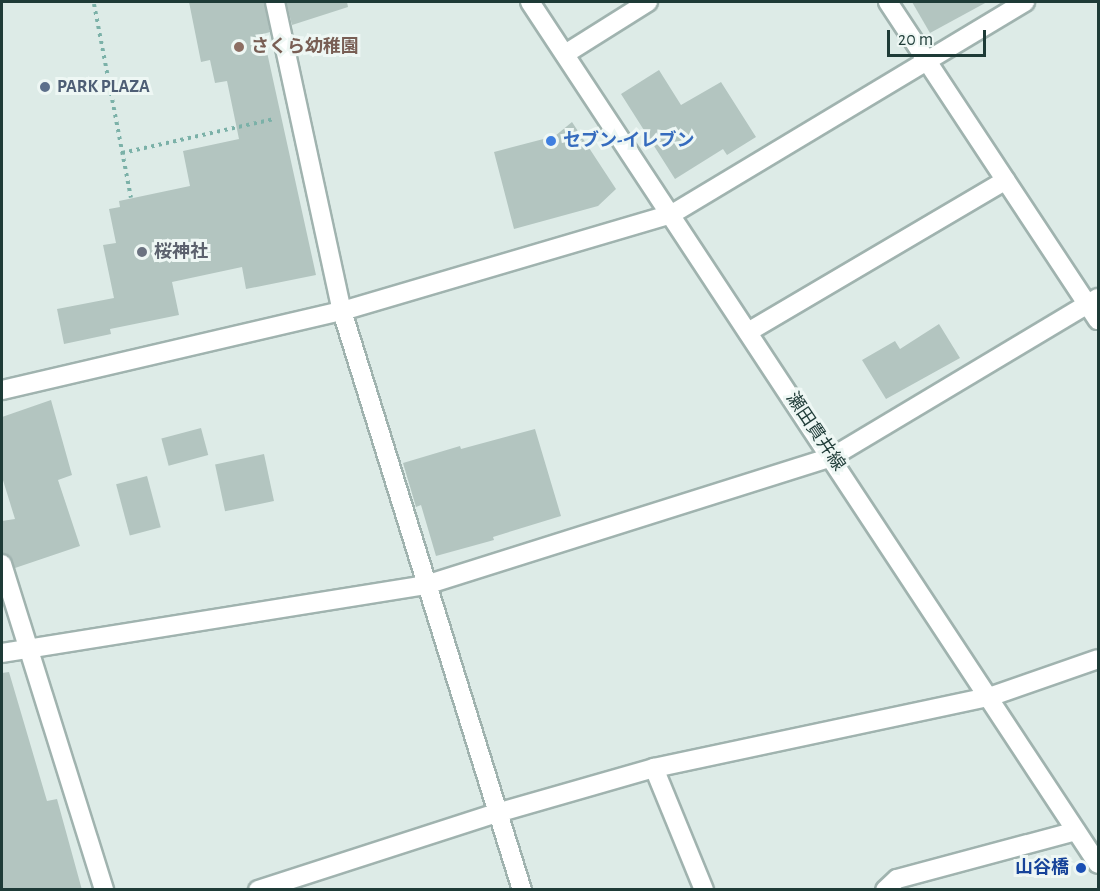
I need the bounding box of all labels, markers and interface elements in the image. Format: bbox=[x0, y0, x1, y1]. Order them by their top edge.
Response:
scale bar bbox=[890, 18, 989, 56]
text: 20 m bbox=[898, 31, 933, 49]
place label: さくら幼稚園 bbox=[251, 36, 359, 58]
marker: さくら幼稚園 bbox=[232, 40, 246, 54]
place label: PARK PLAZA bbox=[57, 76, 150, 98]
marker: PARK PLAZA bbox=[38, 80, 52, 94]
place label: セブン-イレブン bbox=[563, 130, 694, 152]
marker: セブン-イレブン bbox=[544, 134, 558, 148]
place label: 桜神社 bbox=[154, 241, 208, 263]
marker: 桜神社 bbox=[135, 245, 149, 259]
street label: 瀬田貫井線 bbox=[781, 389, 849, 475]
place label: 山谷橋 bbox=[1015, 857, 1069, 879]
marker: 山谷橋 bbox=[1074, 861, 1088, 875]

